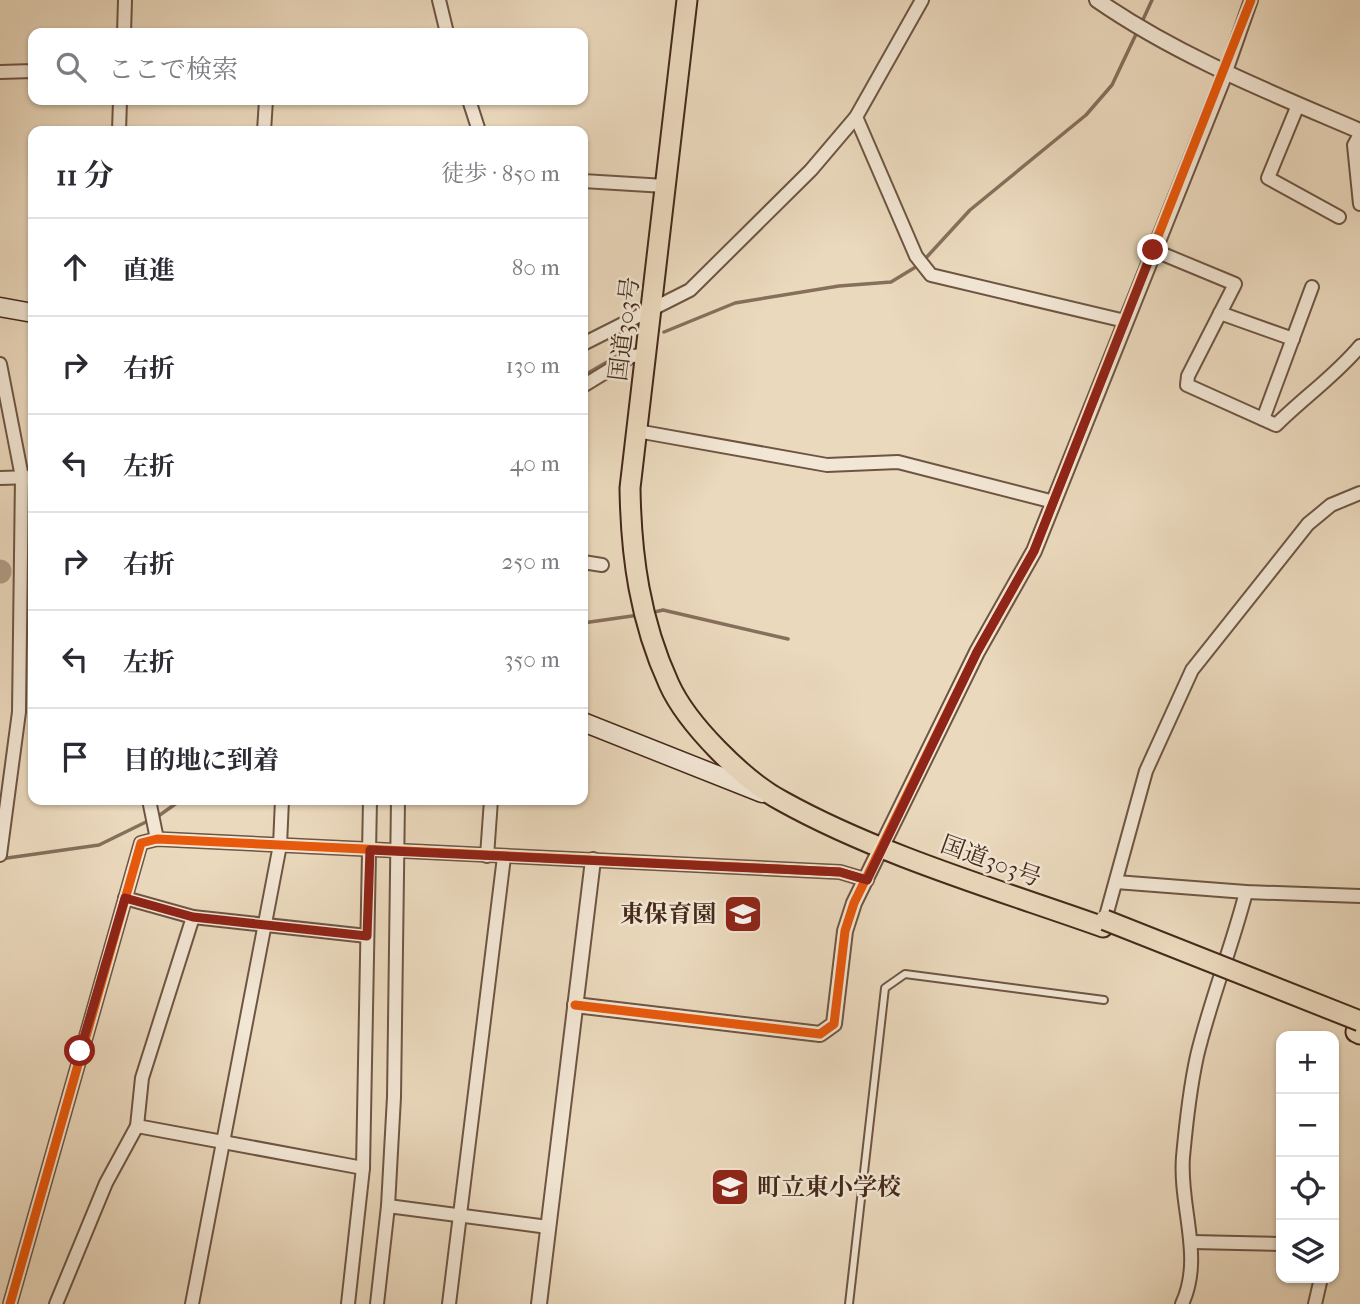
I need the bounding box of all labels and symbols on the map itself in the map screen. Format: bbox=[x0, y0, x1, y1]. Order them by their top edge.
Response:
route end bbox=[1137, 234, 1168, 265]
street label: 国道303号 bbox=[604, 275, 644, 383]
street label: 国道303号 bbox=[937, 830, 1045, 892]
school or university icon: 東保育園 bbox=[722, 893, 764, 935]
place label: 東保育園 bbox=[620, 900, 716, 928]
route start bbox=[64, 1035, 95, 1066]
school or university icon: 町立東小学校 bbox=[709, 1166, 751, 1208]
place label: 町立東小学校 bbox=[757, 1173, 901, 1201]

